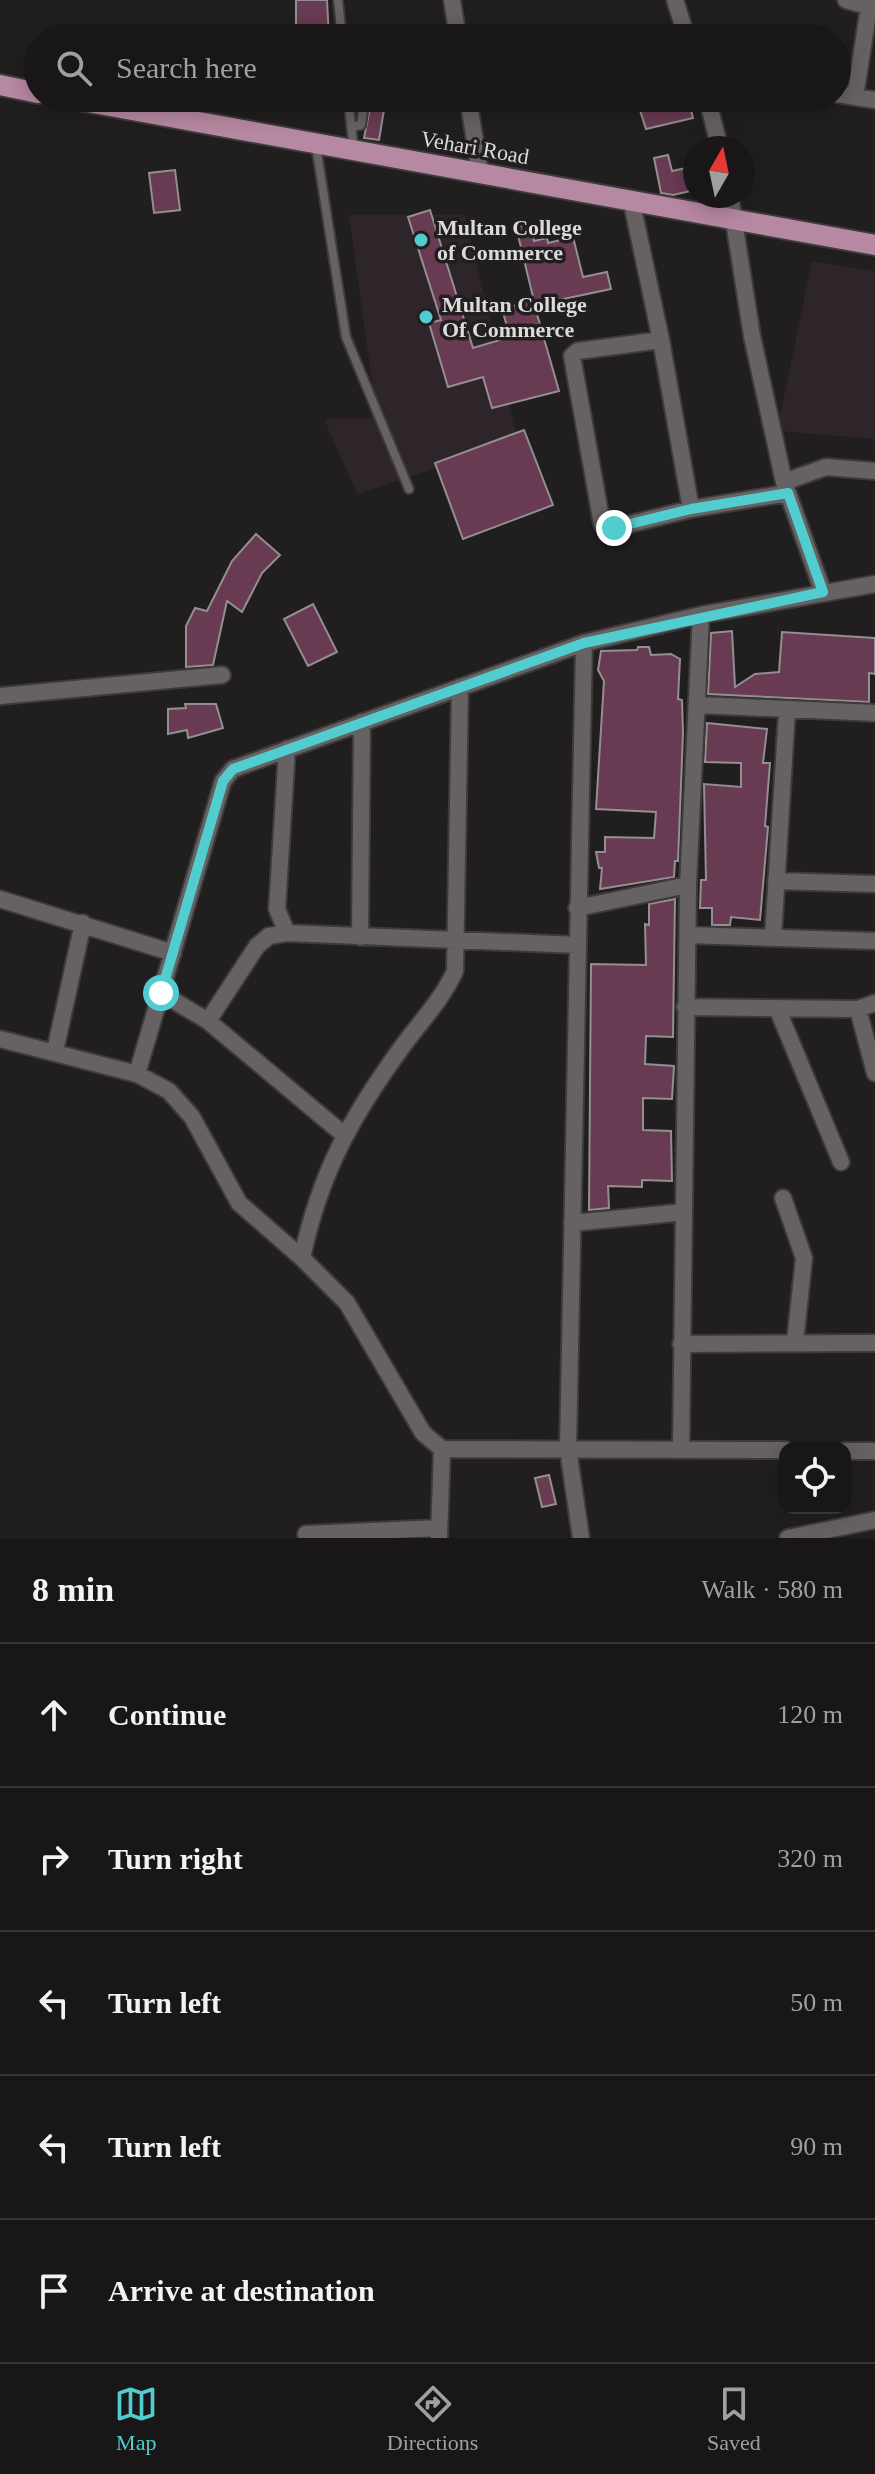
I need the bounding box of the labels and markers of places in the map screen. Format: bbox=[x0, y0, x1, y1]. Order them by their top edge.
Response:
place label: Multan College of Commerce bbox=[437, 215, 582, 265]
marker: Multan College of Commerce bbox=[412, 231, 430, 249]
place label: Multan College Of Commerce bbox=[442, 292, 587, 342]
marker: Multan College Of Commerce bbox=[417, 308, 435, 326]

